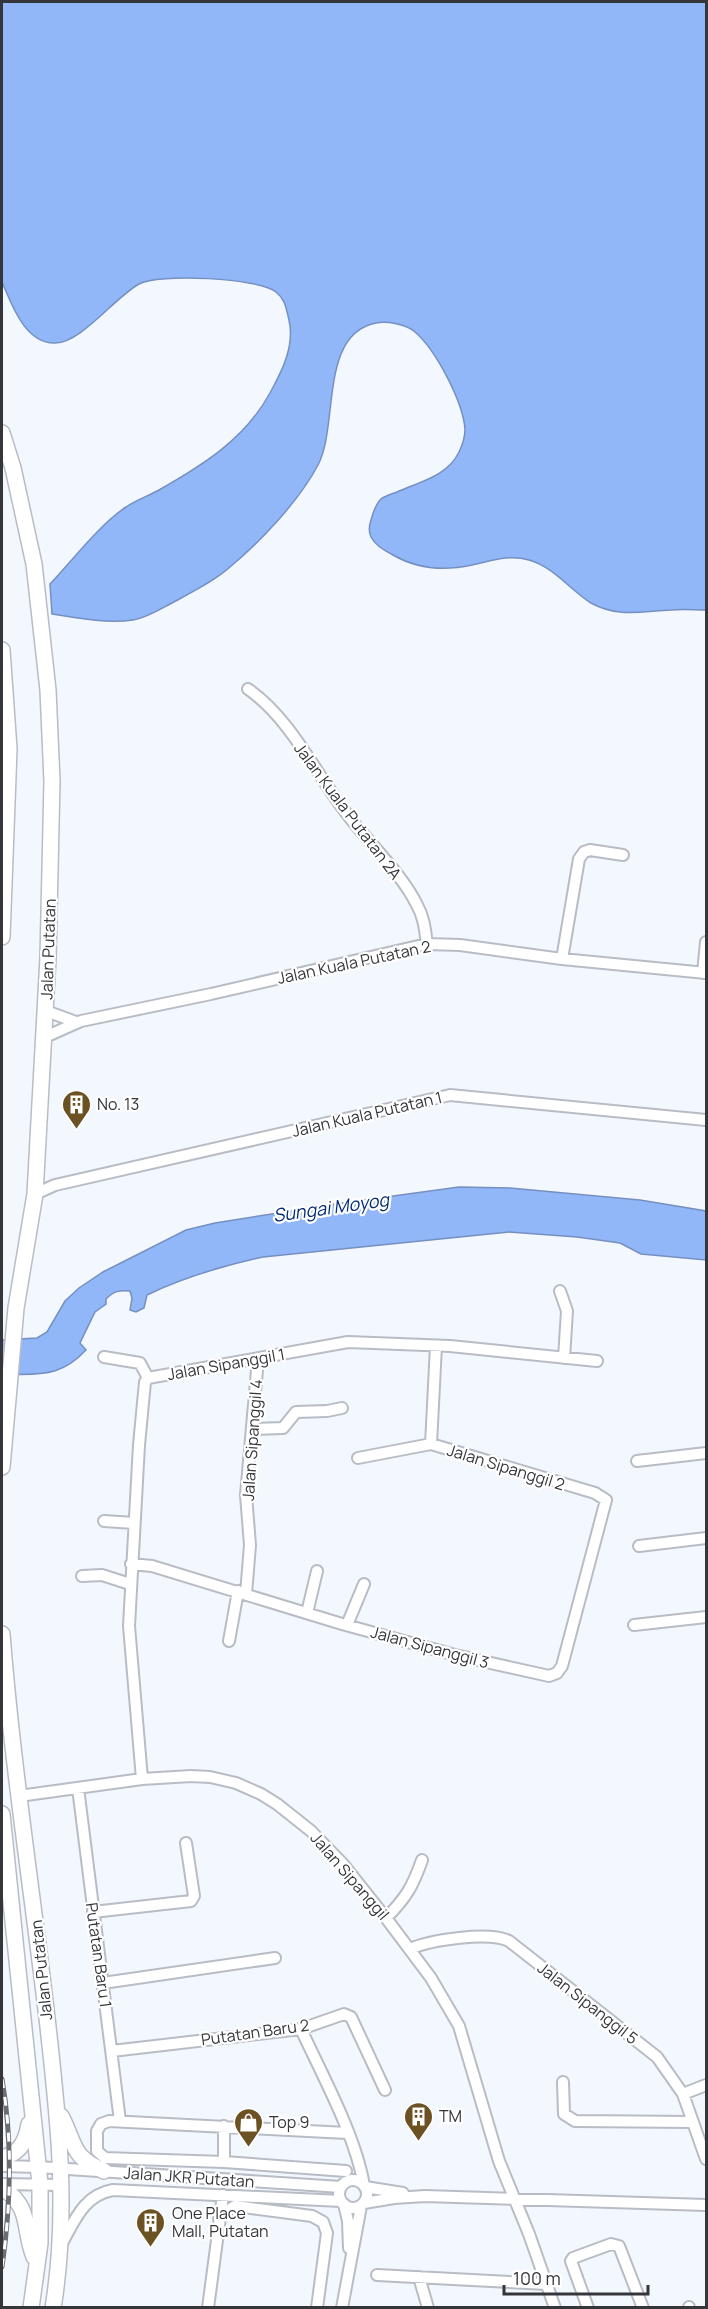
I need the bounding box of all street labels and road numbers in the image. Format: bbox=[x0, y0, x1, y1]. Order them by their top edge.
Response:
street label: Jalan Kuala Putatan 2A bbox=[289, 738, 407, 884]
street label: Jalan Putatan bbox=[35, 898, 61, 1000]
street label: Jalan Kuala Putatan 2 bbox=[275, 935, 433, 989]
street label: Jalan Kuala Putatan 1 bbox=[290, 1086, 444, 1142]
street label: Jalan Sipanggil 1 bbox=[166, 1343, 286, 1385]
street label: Jalan Sipanggil 4 bbox=[237, 1378, 267, 1502]
street label: Jalan Sipanggil 2 bbox=[445, 1439, 567, 1495]
street label: Jalan Sipanggil 3 bbox=[368, 1621, 492, 1673]
street label: Jalan Sipanggil bbox=[306, 1827, 394, 1925]
street label: Putatan Baru 1 bbox=[81, 1901, 117, 2009]
street label: Jalan Putatan bbox=[25, 1919, 57, 2021]
street label: Jalan Sipanggil 5 bbox=[533, 1957, 643, 2049]
street label: Putatan Baru 2 bbox=[200, 2014, 310, 2050]
street label: Jalan JKR Putatan bbox=[123, 2161, 255, 2193]

